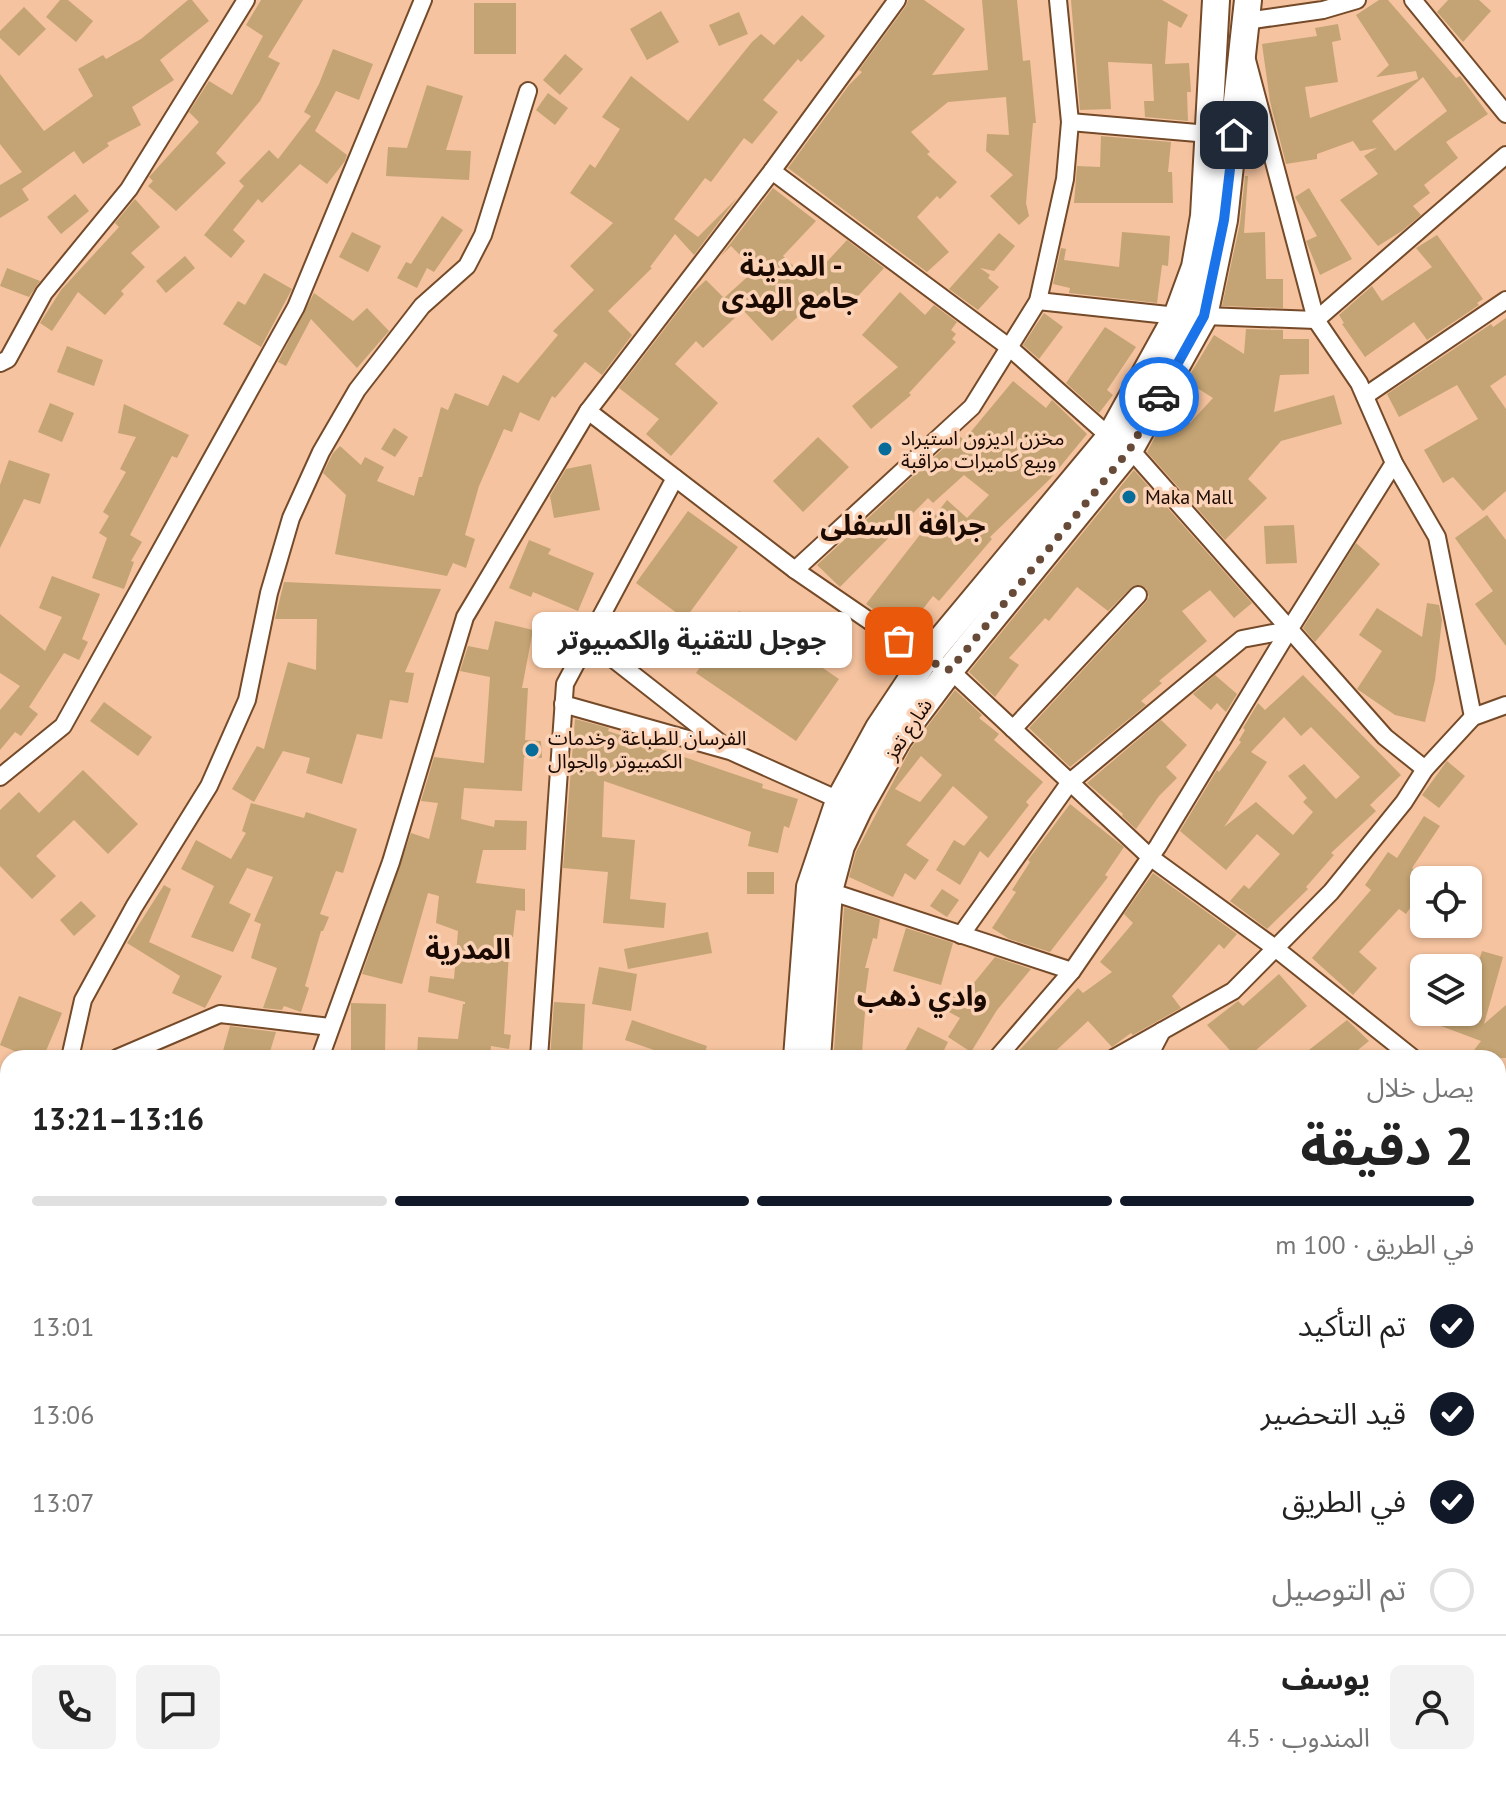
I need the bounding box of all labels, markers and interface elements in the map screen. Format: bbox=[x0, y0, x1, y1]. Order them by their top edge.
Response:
pin bbox=[1200, 101, 1268, 169]
icon: home bbox=[1212, 113, 1256, 157]
district label: المدينة - جامع الهدى bbox=[722, 247, 858, 319]
courier bbox=[1119, 357, 1199, 437]
icon: car bbox=[1137, 375, 1181, 419]
place label: مخزن اديزون استيراد وبيع كاميرات مراقبة bbox=[901, 425, 1064, 476]
marker: مخزن اديزون استيراد وبيع كاميرات مراقبة bbox=[876, 440, 894, 458]
place label: Maka Mall bbox=[1145, 484, 1233, 510]
marker: Maka Mall bbox=[1120, 488, 1138, 506]
district label: جرافة السفلى bbox=[820, 506, 986, 543]
pin bbox=[865, 607, 933, 675]
callout: جوجل للتقنية والكمبيوتر bbox=[531, 613, 851, 669]
icon: bag bbox=[877, 619, 921, 663]
text: جوجل للتقنية والكمبيوتر bbox=[558, 623, 826, 656]
street label: شارع تعز bbox=[877, 693, 940, 767]
place label: الفرسان للطباعة وخدمات الكمبيوتر والجوال bbox=[548, 725, 746, 774]
marker: الفرسان للطباعة وخدمات الكمبيوتر والجوال bbox=[523, 741, 541, 759]
map controls bbox=[1410, 866, 1482, 1026]
button: locate bbox=[1410, 866, 1482, 938]
district label: المدرية bbox=[425, 930, 511, 967]
button: layers bbox=[1410, 954, 1482, 1026]
district label: وادي ذهب bbox=[857, 977, 987, 1018]
text: يصل خلال bbox=[1367, 1071, 1474, 1104]
text: 13:16–13:21 bbox=[32, 1099, 204, 1138]
text: 2 دقيقة bbox=[1301, 1112, 1474, 1179]
text: في الطريق · 100 m bbox=[1275, 1228, 1474, 1261]
icon: check bbox=[1430, 1304, 1474, 1348]
text: تم التأكيد bbox=[1298, 1305, 1406, 1344]
text: 13:01 bbox=[32, 1310, 94, 1343]
icon: check bbox=[1430, 1392, 1474, 1436]
text: قيد التحضير bbox=[1261, 1393, 1406, 1432]
text: 13:06 bbox=[32, 1398, 94, 1431]
icon: check bbox=[1430, 1480, 1474, 1524]
text: في الطريق bbox=[1282, 1481, 1406, 1520]
text: 13:07 bbox=[32, 1486, 94, 1519]
text: تم التوصيل bbox=[1272, 1569, 1406, 1608]
text: يوسف bbox=[1282, 1658, 1370, 1697]
button: phone bbox=[32, 1665, 116, 1749]
button: chat bbox=[136, 1665, 220, 1749]
button: person bbox=[1390, 1665, 1474, 1749]
text: المندوب · 4.5 bbox=[1227, 1721, 1370, 1754]

